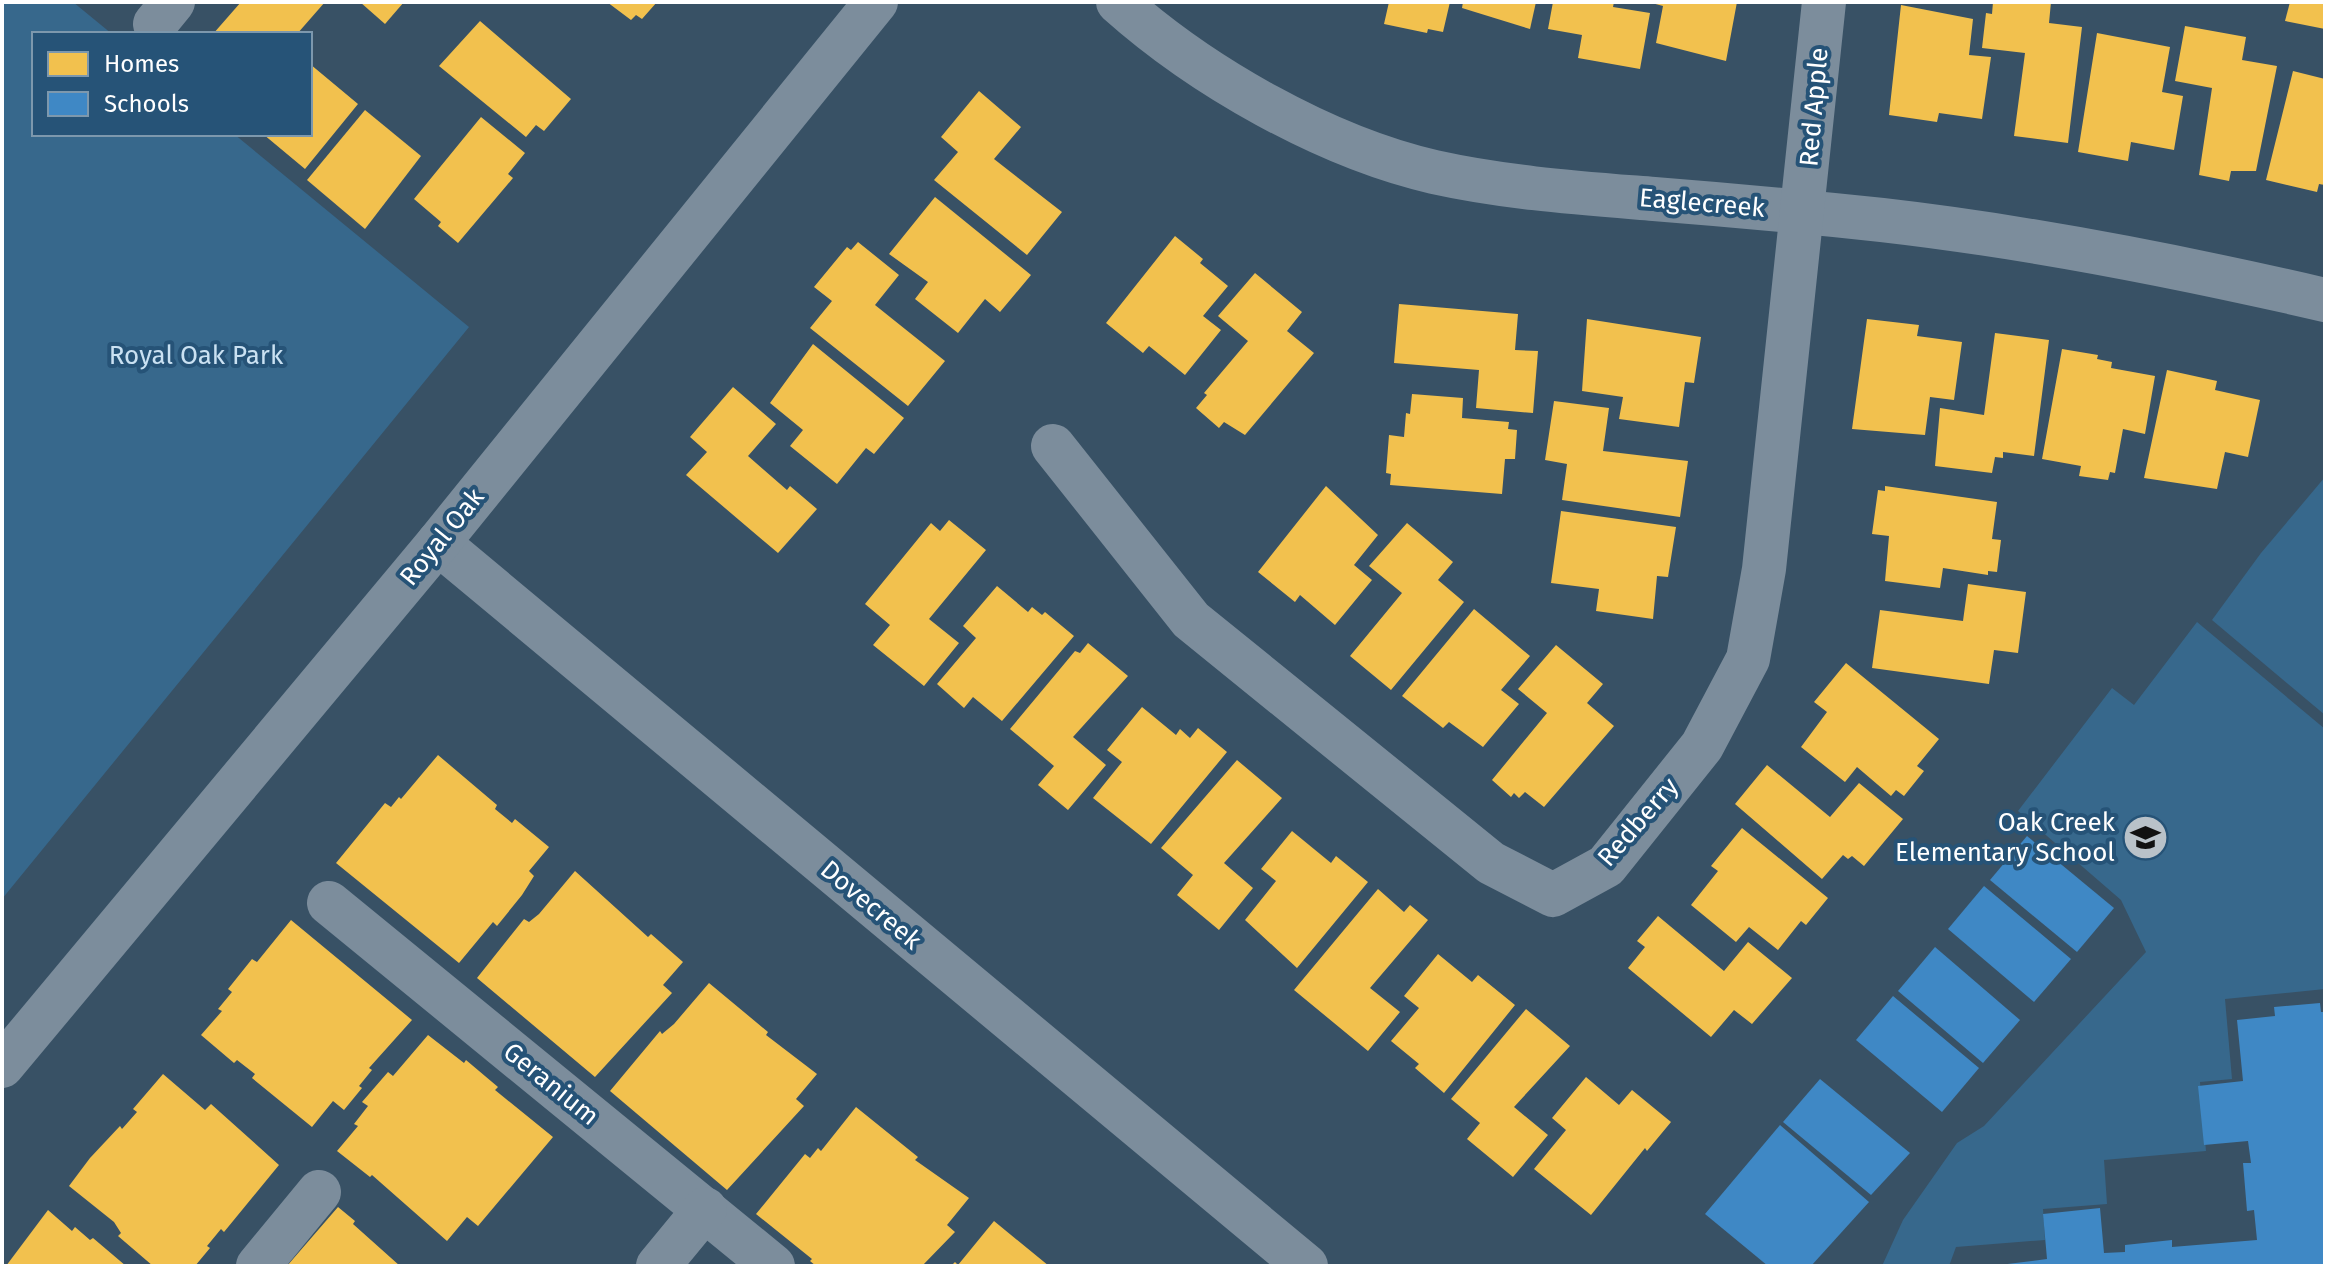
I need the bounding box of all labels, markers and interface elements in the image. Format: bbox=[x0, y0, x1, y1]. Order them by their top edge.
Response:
legend bbox=[32, 32, 312, 136]
street label: Red Apple bbox=[1793, 46, 1835, 168]
text: Homes bbox=[104, 50, 179, 78]
text: Schools bbox=[104, 90, 189, 118]
street label: Eaglecreek bbox=[1638, 182, 1767, 224]
park label: Royal Oak Park bbox=[109, 340, 284, 371]
street label: Royal Oak bbox=[393, 481, 491, 592]
street label: Redberry bbox=[1591, 771, 1685, 873]
place label: Oak Creek Elementary School bbox=[1895, 807, 2116, 868]
school or university icon: Oak Creek Elementary School bbox=[2122, 813, 2170, 861]
street label: Dovecreek bbox=[814, 854, 928, 957]
street label: Geranium bbox=[497, 1036, 605, 1132]

